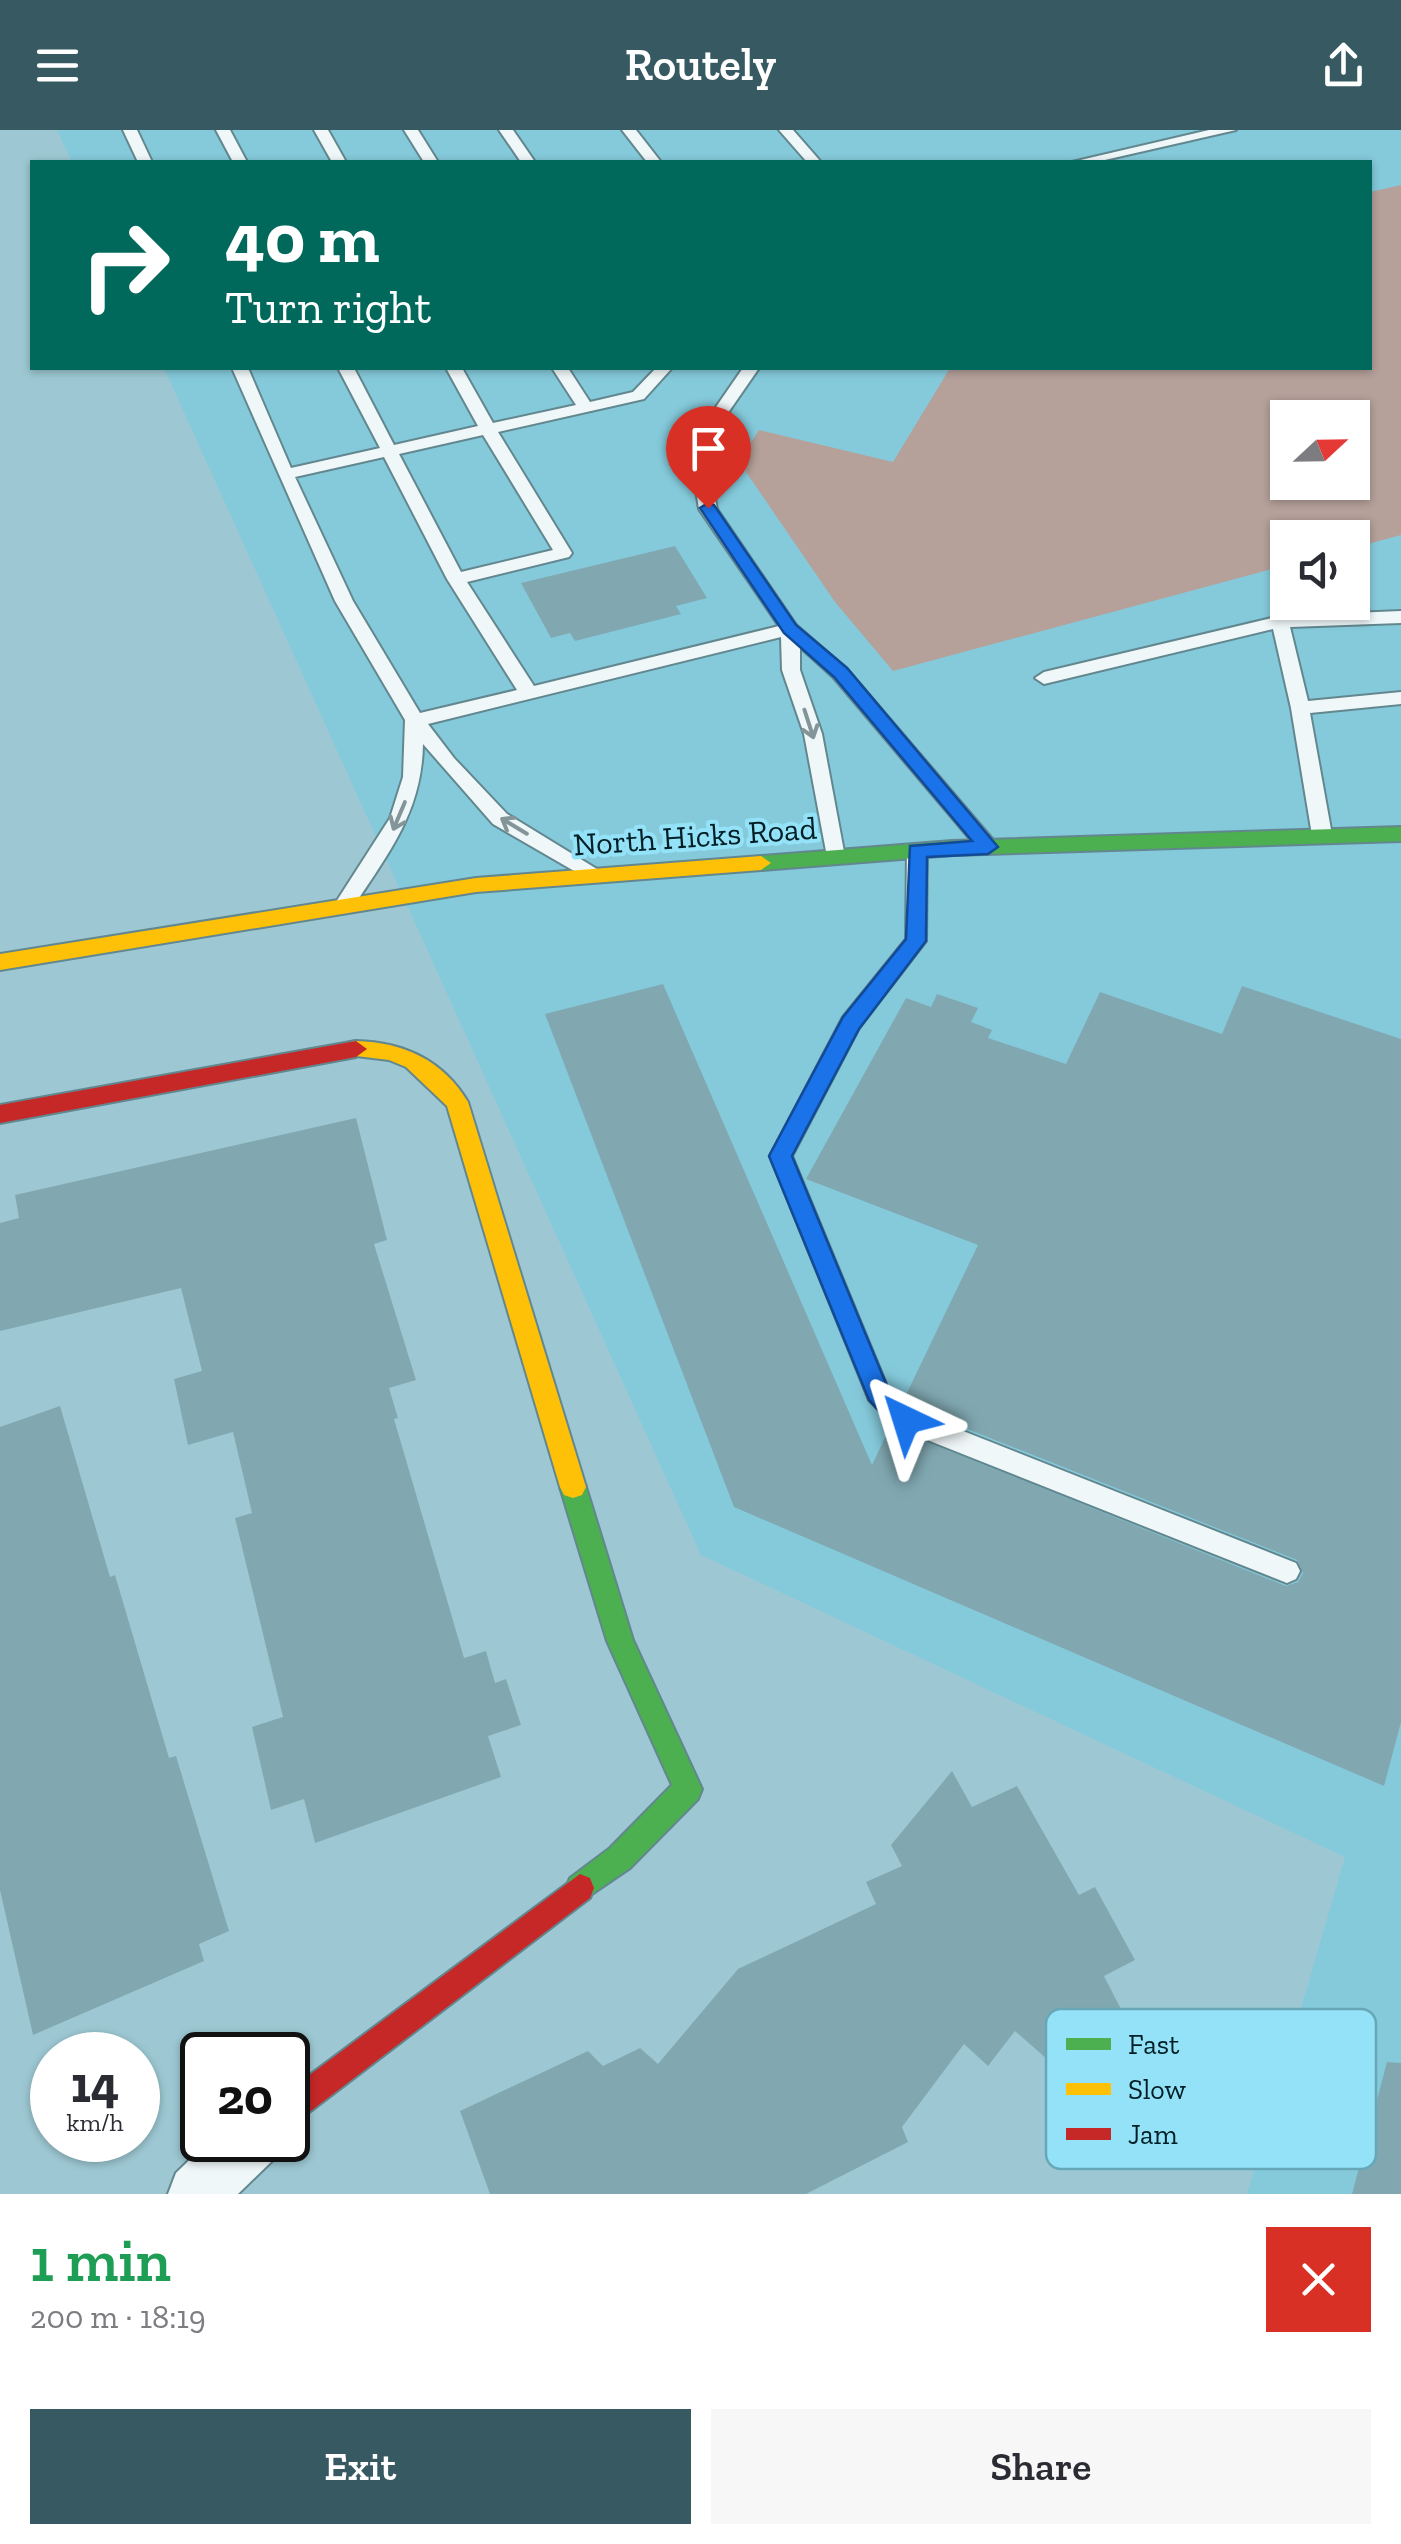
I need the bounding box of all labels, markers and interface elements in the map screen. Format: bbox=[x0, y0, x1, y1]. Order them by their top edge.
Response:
icon: menu bbox=[30, 38, 85, 93]
text: Routely bbox=[625, 38, 776, 92]
icon: share bbox=[1316, 38, 1371, 93]
text: 40 m bbox=[225, 196, 380, 280]
icon: right bbox=[60, 200, 190, 330]
text: Turn right bbox=[225, 281, 431, 335]
north arrow bbox=[1270, 400, 1370, 500]
map controls bbox=[1270, 400, 1370, 620]
pin bbox=[666, 406, 751, 509]
icon: arrive bbox=[681, 421, 736, 476]
button: sound bbox=[1270, 520, 1370, 620]
one-way arrow bbox=[801, 707, 819, 739]
one-way arrow bbox=[388, 800, 406, 831]
street label: North Hicks Road bbox=[572, 809, 819, 863]
one-way arrow bbox=[500, 816, 529, 836]
position arrow bbox=[854, 1368, 958, 1472]
legend bbox=[1046, 2009, 1376, 2169]
text: Fast bbox=[1128, 2028, 1180, 2061]
speed limit sign: 20 bbox=[180, 2032, 310, 2162]
text: 14 bbox=[71, 2055, 119, 2115]
text: Slow bbox=[1128, 2073, 1186, 2106]
text: km/h bbox=[66, 2107, 124, 2137]
text: Jam bbox=[1128, 2118, 1178, 2151]
text: 1 min bbox=[30, 2224, 171, 2296]
button: close bbox=[1266, 2227, 1371, 2332]
text: 200 m · 18:19 bbox=[30, 2298, 206, 2336]
button: Exit bbox=[30, 2409, 691, 2524]
button: Share bbox=[711, 2409, 1371, 2524]

